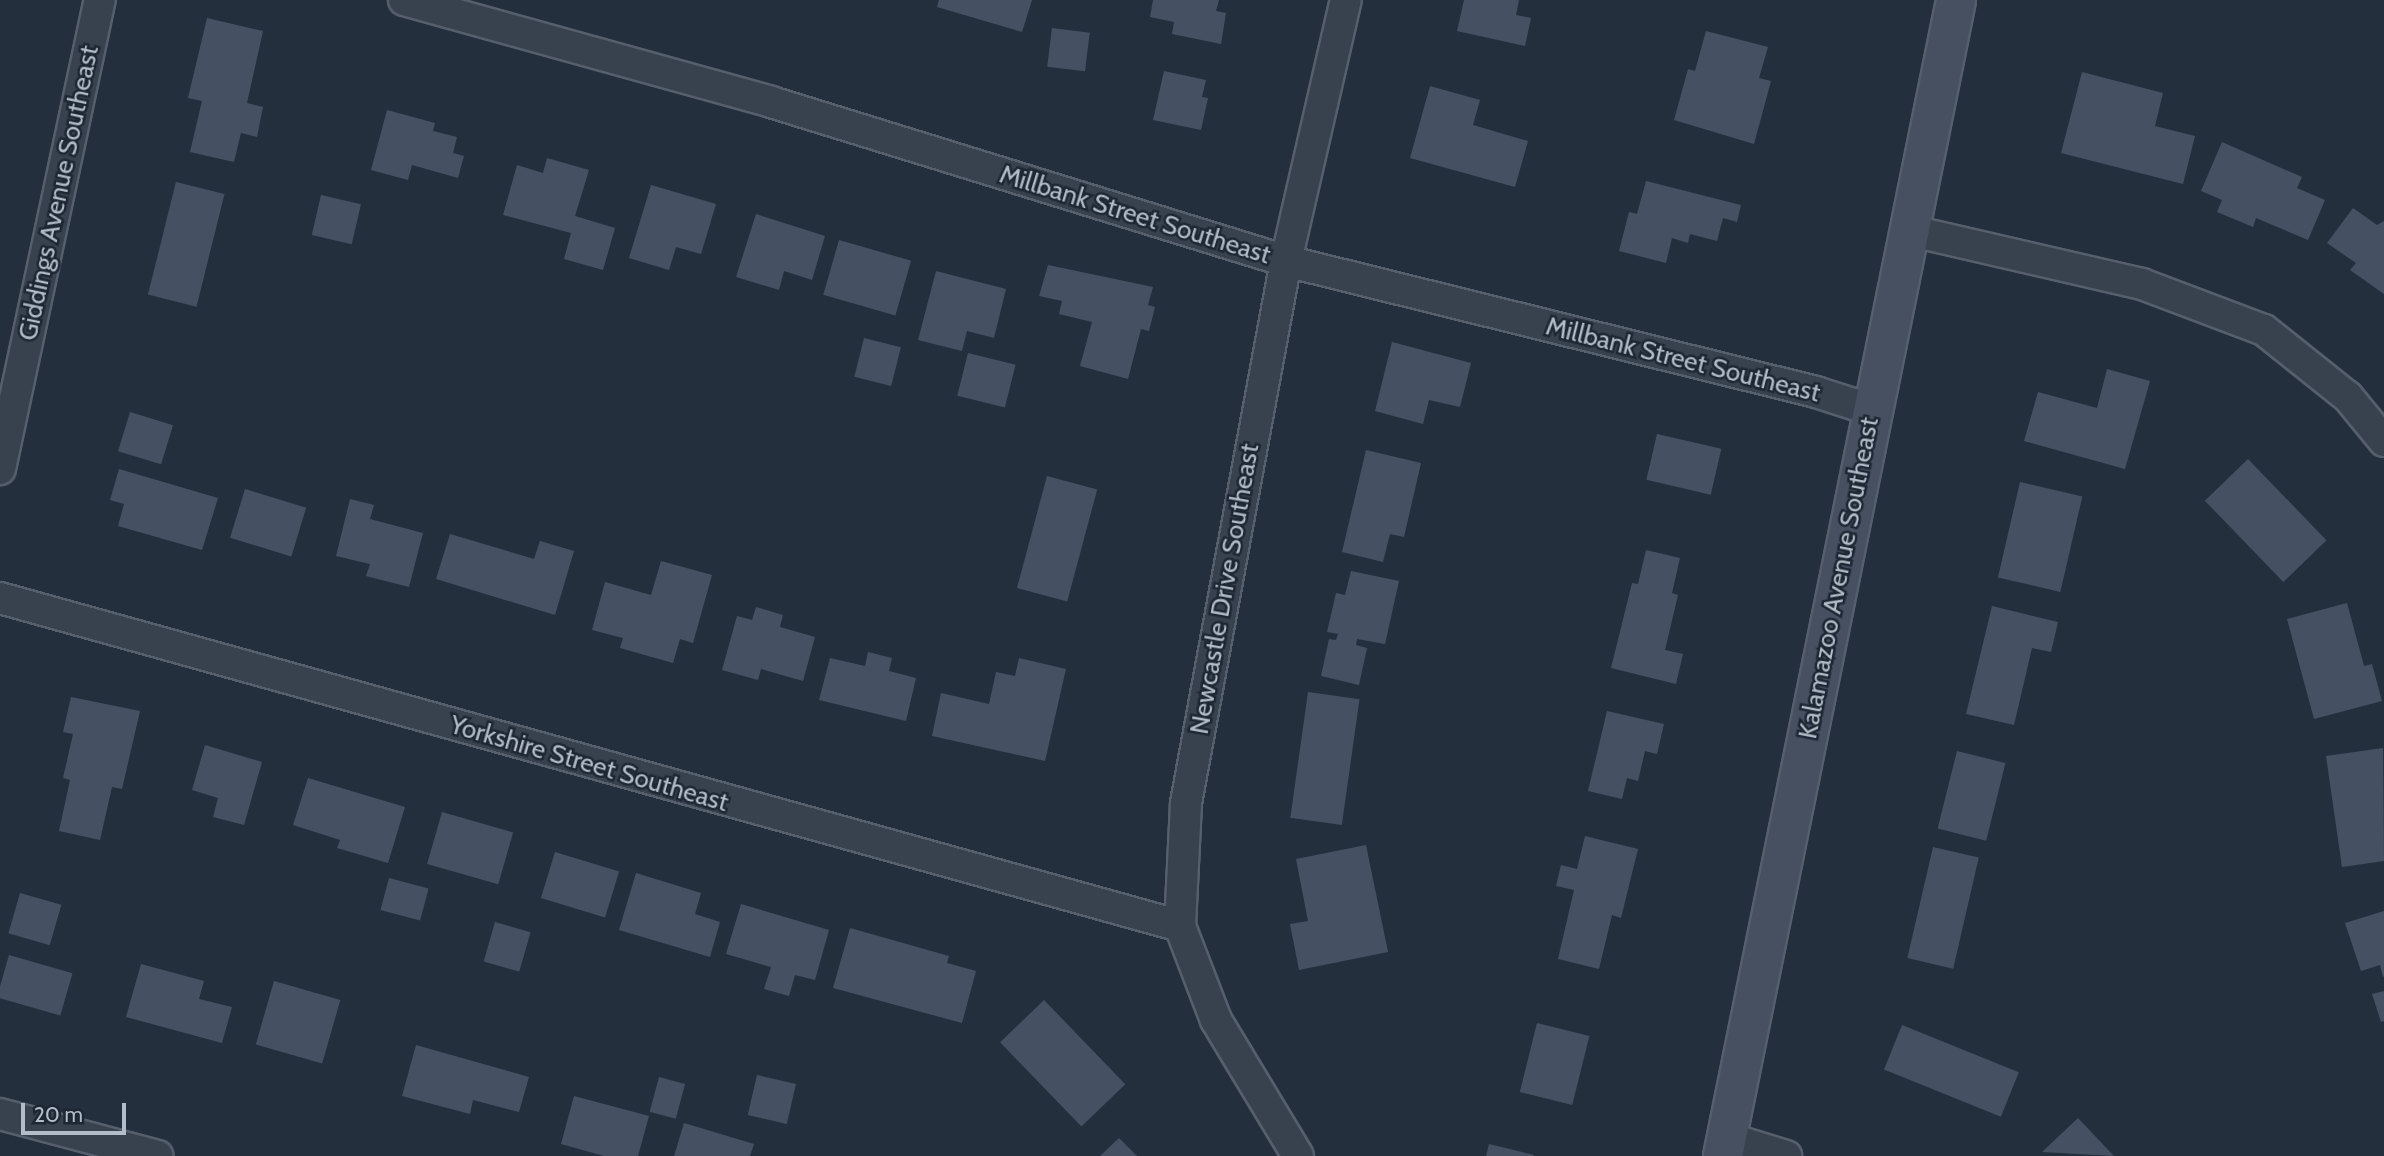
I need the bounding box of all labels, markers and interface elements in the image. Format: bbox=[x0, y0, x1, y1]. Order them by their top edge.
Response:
street label: Giddings Avenue Southeast bbox=[12, 43, 106, 343]
street label: Millbank Street Southeast bbox=[996, 159, 1274, 271]
street label: Millbank Street Southeast bbox=[1543, 311, 1823, 409]
street label: Kalamazoo Avenue Southeast bbox=[1792, 414, 1886, 742]
street label: Newcastle Drive Southeast bbox=[1184, 441, 1266, 737]
street label: Yorkshire Street Southeast bbox=[446, 709, 732, 819]
scale bar bbox=[24, 1090, 130, 1134]
text: 20 m bbox=[34, 1102, 83, 1127]

